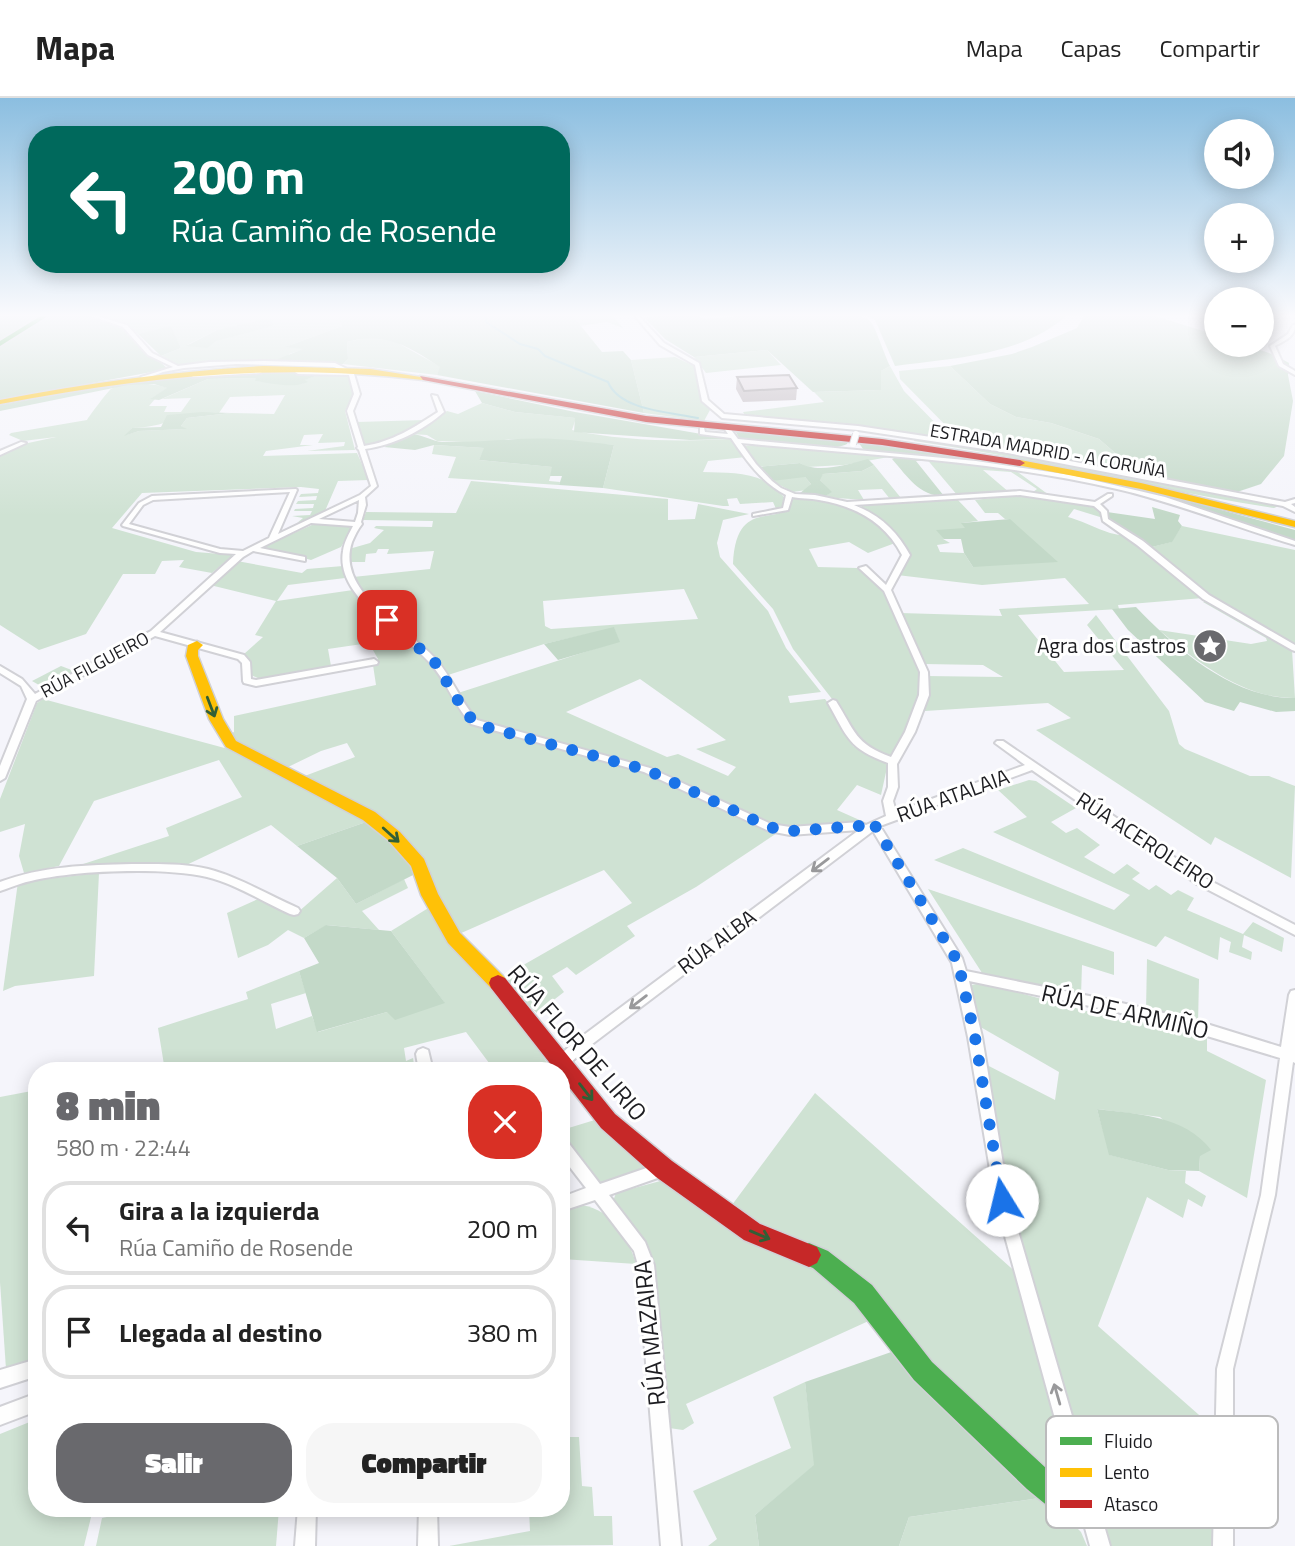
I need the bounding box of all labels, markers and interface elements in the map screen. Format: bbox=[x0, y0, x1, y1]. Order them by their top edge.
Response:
text: Mapa bbox=[35, 23, 115, 73]
text: Mapa bbox=[966, 30, 1023, 66]
text: Capas bbox=[1061, 30, 1121, 66]
text: Compartir bbox=[1159, 30, 1260, 66]
map controls bbox=[1204, 119, 1274, 357]
button: sound bbox=[1204, 119, 1274, 189]
text: 200 m bbox=[171, 138, 305, 213]
icon: left bbox=[56, 154, 147, 245]
button: + bbox=[1204, 203, 1274, 273]
text: Rúa Camiño de Rosende bbox=[171, 206, 497, 254]
button: − bbox=[1204, 287, 1274, 357]
street label: ESTRADA MADRID - A CORUÑA bbox=[928, 416, 1168, 485]
pin bbox=[357, 590, 417, 650]
icon: arrive bbox=[368, 601, 406, 639]
street label: RÚA FILGUEIRO bbox=[36, 625, 154, 705]
place icon: Agra dos Castros bbox=[1191, 627, 1229, 665]
place label: Agra dos Castros bbox=[1037, 629, 1186, 661]
one-way arrow bbox=[206, 695, 218, 717]
street label: RÚA ATALAIA bbox=[892, 760, 1014, 830]
street label: RÚA ACEROLEIRO bbox=[1070, 783, 1221, 897]
one-way arrow bbox=[382, 827, 400, 843]
one-way arrow bbox=[811, 858, 830, 873]
street label: RÚA ALBA bbox=[670, 901, 763, 981]
street label: RÚA FLOR DE LIRIO bbox=[499, 956, 656, 1129]
street label: RÚA DE ARMIÑO bbox=[1038, 974, 1213, 1048]
one-way arrow bbox=[629, 995, 648, 1009]
text: 8 min bbox=[56, 1072, 160, 1136]
one-way arrow bbox=[578, 1083, 593, 1101]
button: close bbox=[468, 1085, 542, 1159]
text: 580 m · 22:44 bbox=[56, 1130, 191, 1165]
position arrow bbox=[965, 1163, 1039, 1237]
text: Gira a la izquierda bbox=[119, 1191, 320, 1230]
icon: left bbox=[60, 1209, 98, 1247]
text: 200 m bbox=[467, 1209, 538, 1248]
one-way arrow bbox=[749, 1229, 771, 1242]
text: Rúa Camiño de Rosende bbox=[119, 1230, 353, 1265]
street label: RÚA MAZAIRA bbox=[623, 1259, 675, 1408]
icon: arrive bbox=[60, 1313, 98, 1351]
text: Llegada al destino bbox=[119, 1313, 322, 1352]
text: 380 m bbox=[467, 1313, 538, 1352]
one-way arrow bbox=[1050, 1384, 1063, 1406]
legend bbox=[1046, 1416, 1278, 1528]
button: Salir bbox=[56, 1423, 292, 1503]
button: Compartir bbox=[306, 1423, 542, 1503]
text: Fluido bbox=[1104, 1426, 1153, 1455]
text: Lento bbox=[1104, 1457, 1149, 1486]
text: Atasco bbox=[1104, 1489, 1158, 1518]

